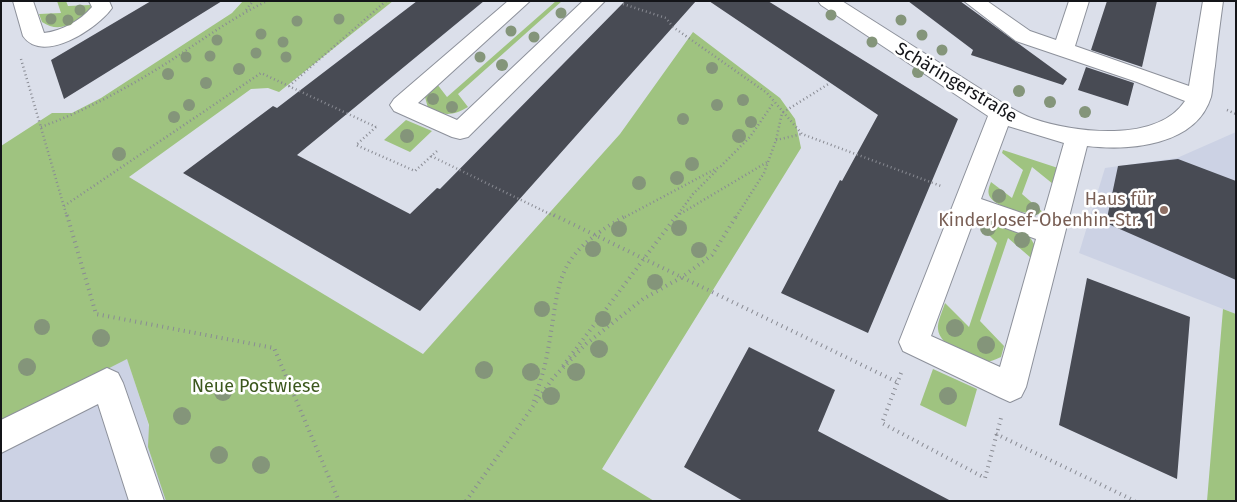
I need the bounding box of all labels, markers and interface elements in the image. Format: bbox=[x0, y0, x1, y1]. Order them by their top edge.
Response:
street label: Schäringerstraße bbox=[891, 38, 1021, 128]
place label: Haus für KinderJosef-Obenhin-Str. 1 bbox=[938, 189, 1154, 232]
marker: Haus für KinderJosef-Obenhin-Str. 1 bbox=[1158, 204, 1170, 216]
park label: Neue Postwiese bbox=[192, 376, 320, 398]

